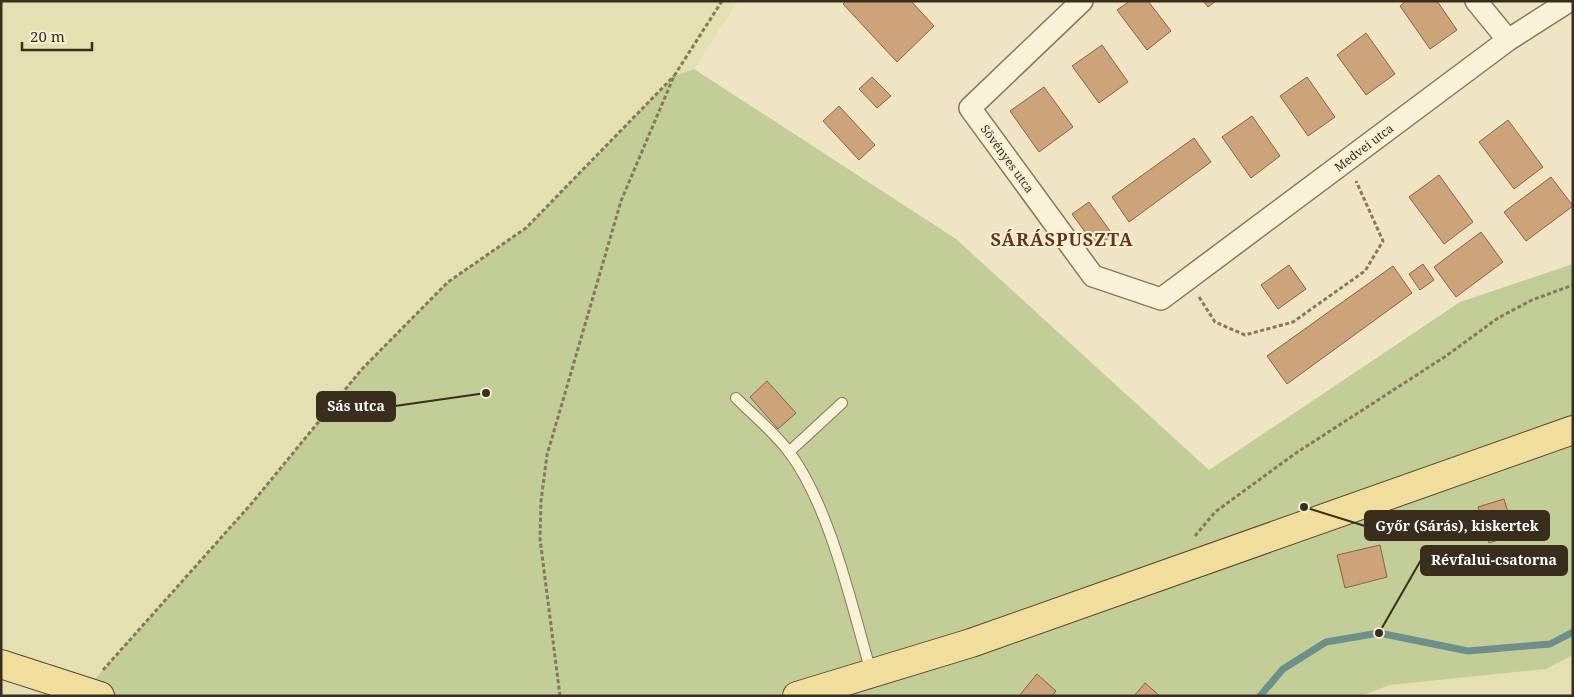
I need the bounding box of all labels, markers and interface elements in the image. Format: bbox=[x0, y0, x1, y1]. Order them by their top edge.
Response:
scale bar bbox=[22, 20, 92, 52]
text: 20 m bbox=[30, 26, 65, 46]
street label: Medvei utca bbox=[1331, 120, 1397, 175]
street label: Sövényes utca bbox=[977, 121, 1038, 196]
district label: SÁRÁSPUSZTA bbox=[991, 227, 1134, 251]
callout: Sás utca bbox=[317, 392, 395, 421]
text: Sás utca bbox=[327, 396, 385, 415]
callout: Győr (Sárás), kiskertek bbox=[1365, 511, 1549, 540]
text: Győr (Sárás), kiskertek bbox=[1375, 516, 1539, 535]
callout: Révfalui-csatorna bbox=[1421, 546, 1567, 575]
text: Révfalui-csatorna bbox=[1431, 550, 1557, 569]

